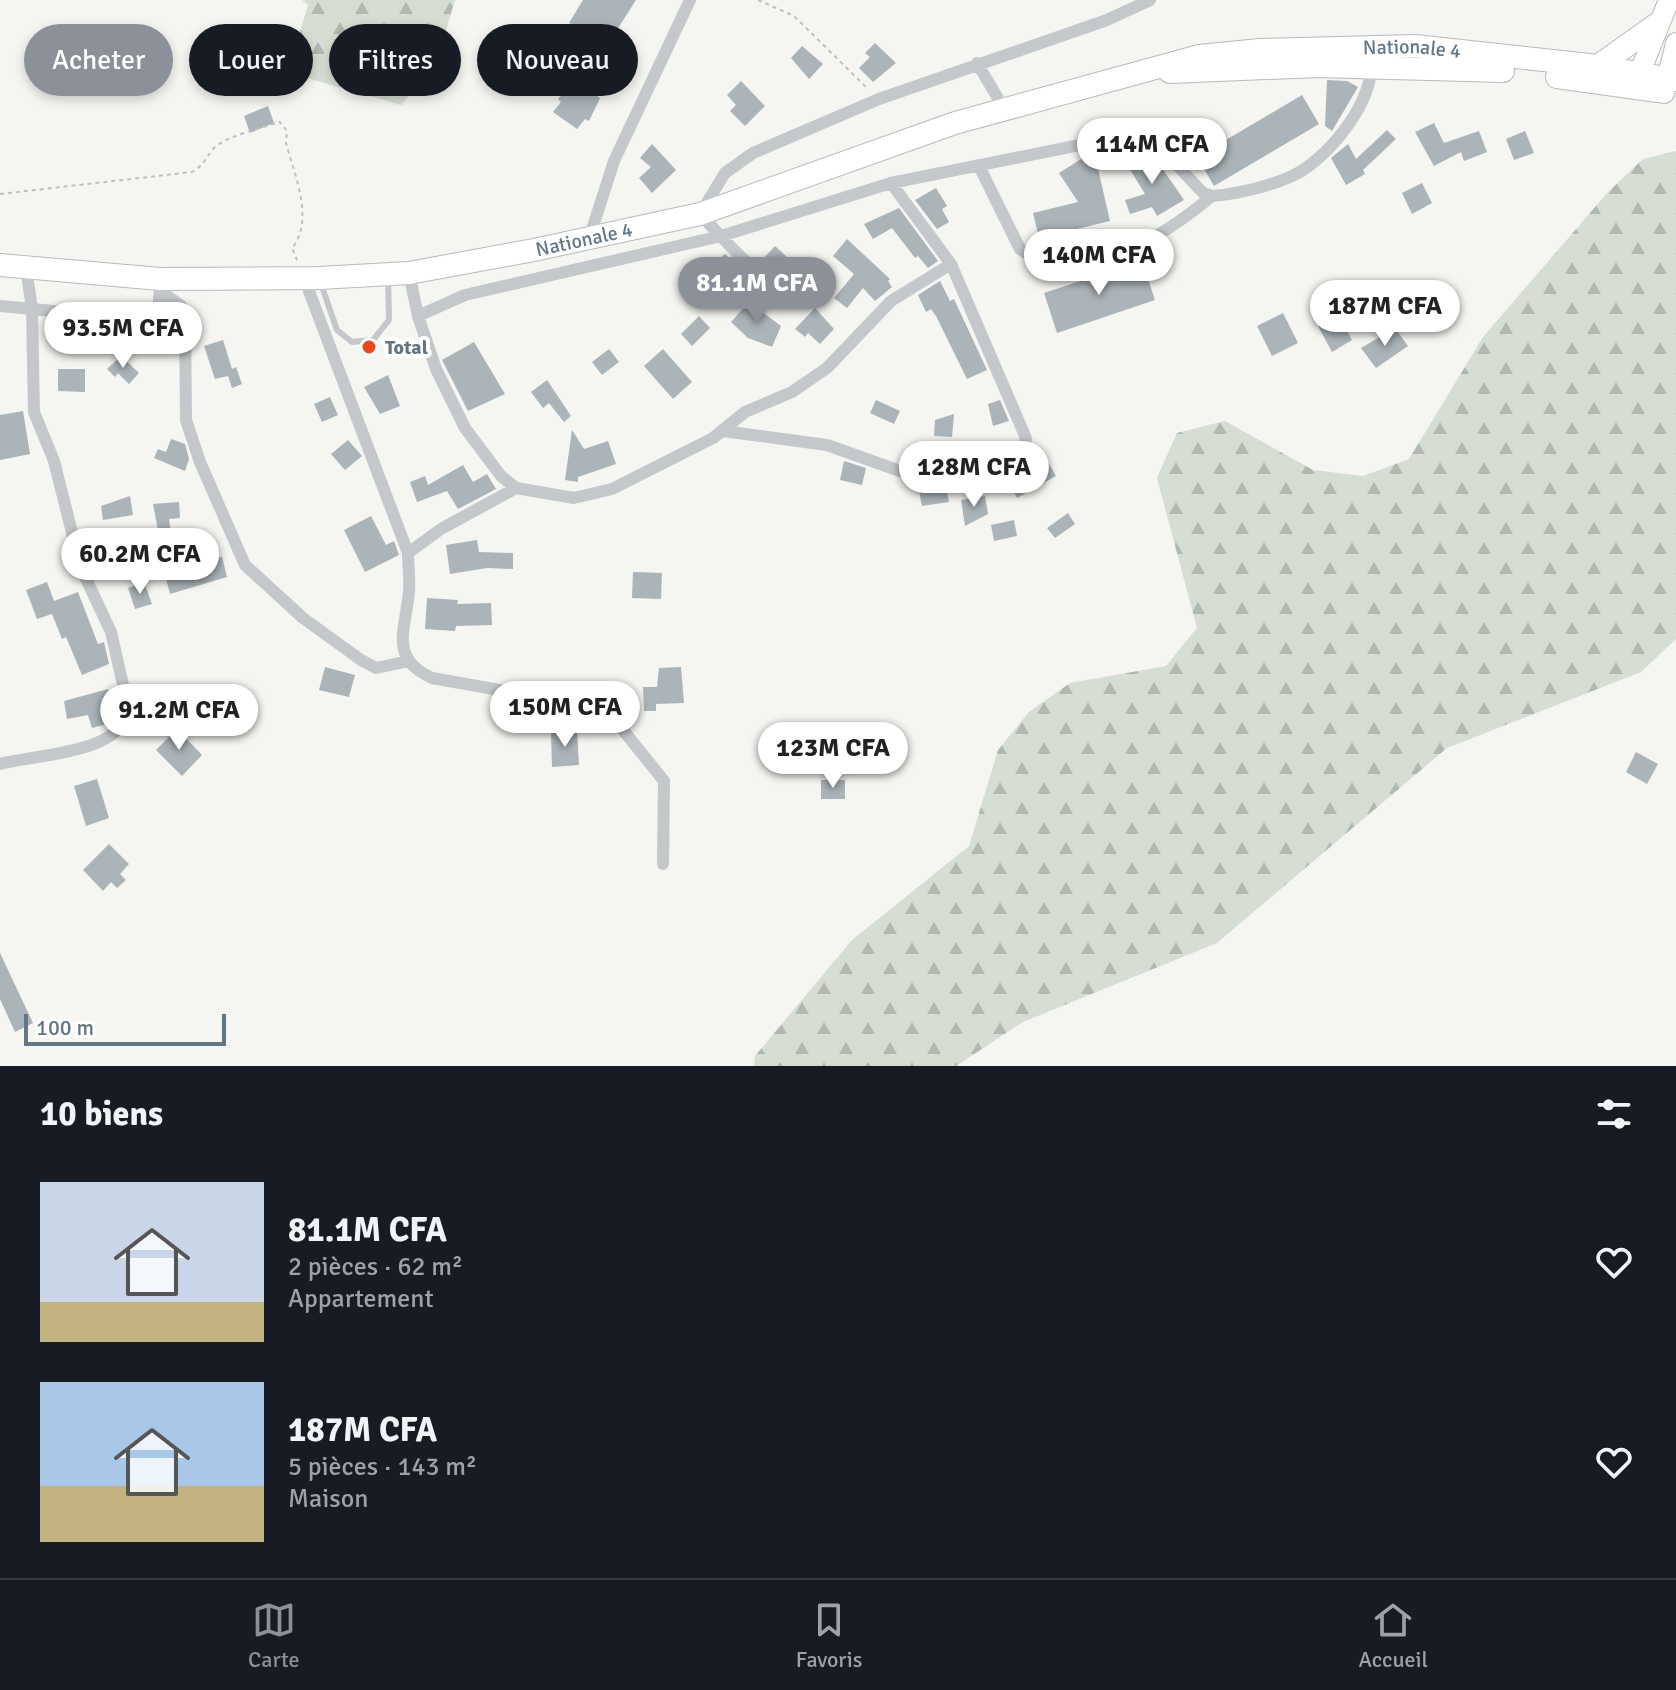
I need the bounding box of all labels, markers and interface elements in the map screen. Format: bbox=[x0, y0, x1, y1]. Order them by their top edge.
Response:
chip: Acheter bbox=[24, 24, 173, 96]
chip: Louer bbox=[189, 24, 313, 96]
chip: Filtres bbox=[329, 24, 461, 96]
chip: Nouveau bbox=[477, 24, 638, 96]
street label: Nationale 4 bbox=[1363, 33, 1463, 63]
pin: 114M CFA bbox=[1069, 118, 1235, 186]
text: 114M CFA bbox=[1095, 128, 1209, 160]
street label: Nationale 4 bbox=[533, 216, 635, 262]
pin: 140M CFA bbox=[1016, 229, 1182, 297]
text: 140M CFA bbox=[1042, 239, 1156, 271]
pin: 81.1M CFA bbox=[665, 257, 849, 325]
text: 81.1M CFA bbox=[696, 267, 818, 299]
pin: 187M CFA bbox=[1302, 280, 1468, 348]
text: 187M CFA bbox=[1328, 290, 1442, 322]
pin: 93.5M CFA bbox=[31, 302, 215, 370]
text: 93.5M CFA bbox=[62, 312, 184, 344]
place label: Total bbox=[385, 335, 428, 360]
marker: Total bbox=[360, 338, 378, 356]
pin: 128M CFA bbox=[891, 441, 1057, 509]
text: 128M CFA bbox=[917, 451, 1031, 483]
pin: 60.2M CFA bbox=[48, 528, 232, 596]
text: 60.2M CFA bbox=[79, 538, 201, 570]
pin: 150M CFA bbox=[482, 681, 648, 749]
pin: 91.2M CFA bbox=[87, 684, 271, 752]
text: 150M CFA bbox=[508, 691, 622, 723]
text: 91.2M CFA bbox=[118, 694, 240, 726]
pin: 123M CFA bbox=[750, 722, 916, 790]
text: 123M CFA bbox=[776, 732, 890, 764]
scale bar bbox=[24, 1010, 226, 1046]
text: 100 m bbox=[36, 1014, 94, 1041]
icon: filters bbox=[1592, 1092, 1636, 1136]
text: 10 biens bbox=[40, 1093, 163, 1135]
text: 81.1M CFA bbox=[288, 1209, 447, 1251]
icon: home bbox=[104, 1214, 200, 1310]
icon: heart bbox=[1592, 1240, 1636, 1284]
text: 2 pièces · 62 m² bbox=[288, 1251, 463, 1283]
text: Appartement bbox=[288, 1283, 434, 1315]
text: 187M CFA bbox=[288, 1409, 437, 1451]
icon: home bbox=[104, 1414, 200, 1510]
icon: heart bbox=[1592, 1440, 1636, 1484]
text: 5 pièces · 143 m² bbox=[288, 1451, 477, 1483]
text: Maison bbox=[288, 1483, 368, 1515]
tab: Carte bbox=[248, 1598, 299, 1673]
tab: Favoris bbox=[796, 1598, 862, 1673]
tab: Accueil bbox=[1359, 1598, 1428, 1673]

